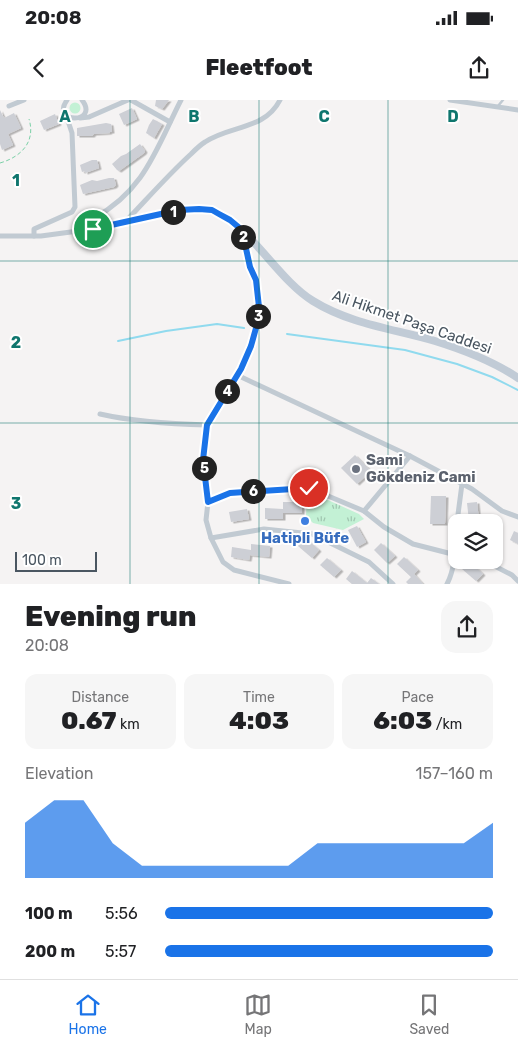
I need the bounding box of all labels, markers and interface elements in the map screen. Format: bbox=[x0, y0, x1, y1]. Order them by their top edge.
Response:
text: 20:08 bbox=[25, 6, 82, 29]
icon: back bbox=[25, 54, 53, 82]
text: Fleetfoot bbox=[205, 54, 313, 81]
icon: share bbox=[465, 54, 493, 82]
text: A bbox=[59, 107, 71, 126]
text: B bbox=[188, 107, 200, 126]
text: C bbox=[318, 107, 330, 126]
text: D bbox=[447, 107, 459, 126]
text: 1 bbox=[12, 171, 20, 190]
pin: 1 bbox=[160, 200, 186, 224]
text: 1 bbox=[170, 204, 177, 221]
pin bbox=[72, 208, 114, 250]
icon: arrive bbox=[79, 215, 107, 243]
pin: 2 bbox=[230, 224, 256, 250]
text: 2 bbox=[239, 229, 248, 246]
street label: Ali Hikmet Paşa Caddesi bbox=[330, 286, 494, 358]
pin: 3 bbox=[246, 304, 270, 328]
text: 3 bbox=[254, 308, 263, 325]
text: 2 bbox=[11, 333, 21, 352]
pin: 4 bbox=[214, 378, 240, 404]
text: 4 bbox=[223, 383, 232, 400]
place label: Sami Gökdeniz Cami bbox=[366, 451, 476, 486]
pin: 5 bbox=[192, 456, 216, 480]
text: 5 bbox=[200, 460, 209, 477]
marker: Sami Gökdeniz Cami bbox=[350, 463, 362, 475]
pin bbox=[288, 467, 330, 509]
icon: check bbox=[295, 474, 323, 502]
pin: 6 bbox=[240, 478, 266, 504]
text: 6 bbox=[249, 483, 258, 500]
text: 3 bbox=[11, 494, 21, 513]
map controls bbox=[448, 514, 503, 569]
button: layers bbox=[448, 514, 503, 569]
marker: Hatipli Büfe bbox=[299, 515, 311, 527]
place label: Hatipli Büfe bbox=[261, 529, 349, 547]
scale bar bbox=[15, 549, 98, 572]
text: 100 m bbox=[22, 552, 62, 569]
text: Evening run bbox=[25, 600, 196, 633]
button: share bbox=[441, 601, 493, 653]
text: 20:08 bbox=[25, 636, 69, 655]
text: Distance bbox=[72, 689, 129, 706]
text: Time bbox=[243, 689, 275, 706]
text: Pace bbox=[402, 689, 434, 706]
text: 0.67 bbox=[61, 706, 117, 735]
text: 4:03 bbox=[229, 706, 289, 735]
text: 6:03 bbox=[373, 706, 432, 735]
text: km bbox=[117, 716, 140, 733]
text: /km bbox=[432, 716, 462, 733]
text: Elevation bbox=[25, 764, 94, 783]
text: 157–160 m bbox=[416, 764, 493, 783]
text: 100 m bbox=[25, 904, 73, 923]
text: 5:56 bbox=[105, 904, 138, 923]
text: 200 m bbox=[25, 942, 75, 961]
text: 5:57 bbox=[105, 942, 136, 961]
tab: Home bbox=[69, 991, 107, 1038]
tab: Map bbox=[244, 991, 272, 1038]
tab: Saved bbox=[409, 991, 449, 1038]

